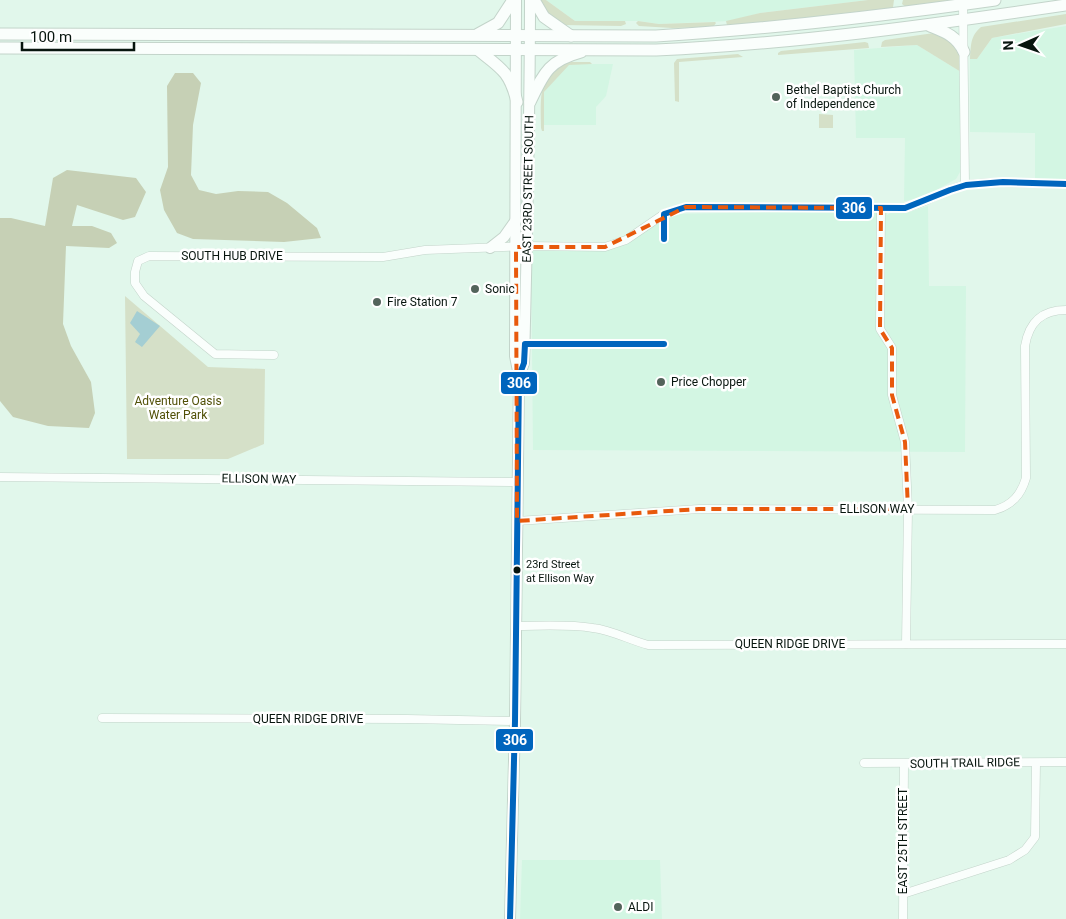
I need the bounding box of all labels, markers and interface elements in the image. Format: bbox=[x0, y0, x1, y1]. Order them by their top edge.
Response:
scale bar bbox=[22, 20, 135, 52]
north arrow bbox=[996, 20, 1046, 70]
text: 100 m bbox=[30, 28, 72, 46]
text: N bbox=[1000, 40, 1016, 51]
place label: Bethel Baptist Church of Independence bbox=[786, 83, 901, 111]
marker: Bethel Baptist Church of Independence bbox=[770, 91, 782, 103]
street label: EAST 23RD STREET SOUTH bbox=[520, 115, 536, 263]
line badge: 306 bbox=[835, 196, 873, 220]
text: 306 bbox=[842, 200, 866, 216]
street label: SOUTH HUB DRIVE bbox=[181, 249, 283, 263]
place label: Sonic bbox=[485, 282, 515, 296]
marker: Sonic bbox=[469, 283, 481, 295]
place label: Fire Station 7 bbox=[387, 295, 458, 309]
marker: Fire Station 7 bbox=[371, 296, 383, 308]
line badge: 306 bbox=[500, 371, 538, 395]
text: 306 bbox=[507, 375, 531, 391]
place label: Price Chopper bbox=[671, 375, 746, 389]
marker: Price Chopper bbox=[655, 376, 667, 388]
park label: Adventure Oasis Water Park bbox=[134, 394, 222, 422]
street label: ELLISON WAY bbox=[221, 471, 297, 487]
street label: ELLISON WAY bbox=[840, 502, 915, 516]
place label: 23rd Street at Ellison Way bbox=[526, 558, 595, 585]
marker: 23rd Street at Ellison Way bbox=[512, 565, 522, 575]
street label: QUEEN RIDGE DRIVE bbox=[735, 637, 846, 651]
street label: QUEEN RIDGE DRIVE bbox=[253, 712, 364, 726]
line badge: 306 bbox=[495, 728, 534, 752]
text: 306 bbox=[503, 732, 527, 748]
street label: SOUTH TRAIL RIDGE bbox=[910, 755, 1020, 771]
street label: EAST 25TH STREET bbox=[896, 788, 910, 894]
place label: ALDI bbox=[628, 900, 653, 914]
marker: ALDI bbox=[612, 901, 624, 913]

